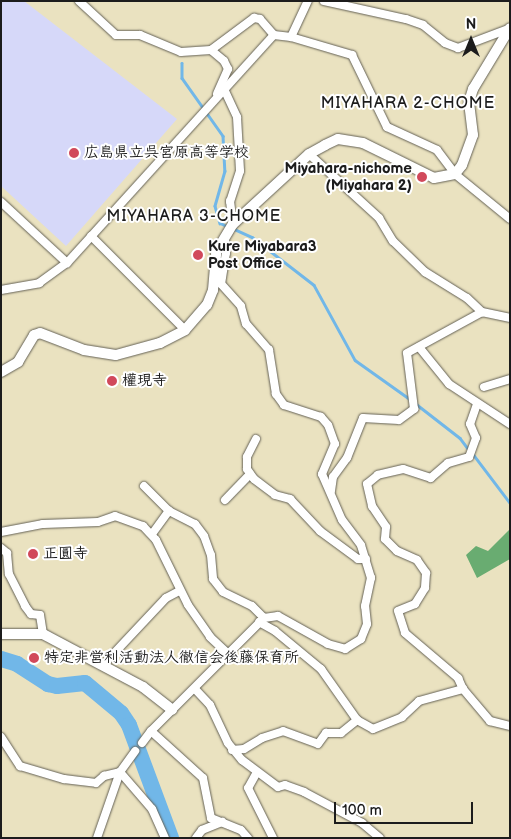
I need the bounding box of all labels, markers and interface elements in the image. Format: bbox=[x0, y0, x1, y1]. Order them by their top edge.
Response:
north arrow bbox=[446, 15, 496, 65]
text: N bbox=[466, 16, 476, 33]
district label: MIYAHARA 2-CHOME bbox=[319, 94, 497, 114]
place label: 広島県立呉宮原高等学校 bbox=[84, 144, 249, 162]
marker: 広島県立呉宮原高等学校 bbox=[68, 147, 80, 159]
place label: Miyahara-nichome (Miyahara 2) bbox=[285, 159, 412, 194]
marker: Miyahara-nichome (Miyahara 2) bbox=[416, 171, 428, 183]
district label: MIYAHARA 3-CHOME bbox=[105, 207, 283, 227]
place label: Kure Miyabara3 Post Office bbox=[208, 237, 317, 272]
marker: Kure Miyabara3 Post Office bbox=[192, 249, 204, 261]
place label: 權現寺 bbox=[122, 372, 167, 390]
marker: 權現寺 bbox=[106, 375, 118, 387]
place label: 正圓寺 bbox=[43, 545, 88, 563]
marker: 正圓寺 bbox=[27, 548, 39, 560]
place label: 特定非営利活動法人徹信会後藤保育所 bbox=[44, 649, 299, 667]
marker: 特定非営利活動法人徹信会後藤保育所 bbox=[28, 652, 40, 664]
scale bar bbox=[336, 792, 475, 824]
text: 100 m bbox=[342, 801, 382, 820]

